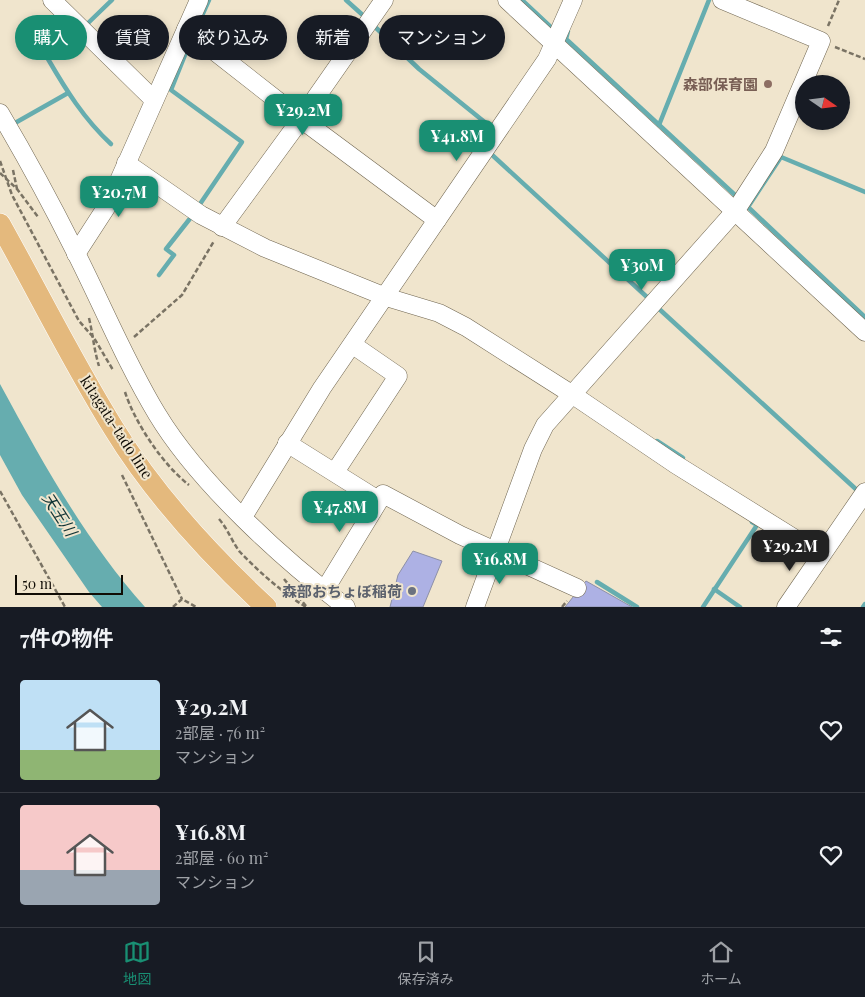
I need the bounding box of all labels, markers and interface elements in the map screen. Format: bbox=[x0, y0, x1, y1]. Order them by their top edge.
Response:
chip: 購入 bbox=[15, 15, 87, 60]
chip: 賃貸 bbox=[97, 15, 169, 60]
chip: 絞り込み bbox=[179, 15, 287, 60]
chip: 新着 bbox=[297, 15, 369, 60]
chip: マンション bbox=[379, 15, 505, 60]
place label: 森部保育園 bbox=[683, 74, 758, 94]
north arrow bbox=[795, 75, 850, 130]
map controls bbox=[795, 75, 850, 130]
marker: 森部保育園 bbox=[762, 78, 774, 90]
pin: ¥29.2M bbox=[262, 94, 344, 136]
text: ¥29.2M bbox=[275, 99, 331, 120]
pin: ¥41.8M bbox=[416, 120, 498, 162]
text: ¥41.8M bbox=[430, 125, 484, 146]
pin: ¥20.7M bbox=[78, 176, 160, 218]
text: ¥20.7M bbox=[91, 181, 147, 202]
pin: ¥30M bbox=[612, 248, 672, 291]
text: ¥30M bbox=[620, 254, 664, 275]
street label: kitagata-tado line bbox=[76, 372, 158, 482]
water label: 天王川 bbox=[38, 488, 83, 542]
pin: ¥47.8M bbox=[299, 490, 381, 533]
text: ¥47.8M bbox=[313, 496, 367, 517]
pin: ¥29.2M bbox=[749, 530, 831, 572]
text: ¥29.2M bbox=[762, 535, 818, 556]
pin: ¥16.8M bbox=[459, 542, 541, 585]
text: ¥16.8M bbox=[473, 548, 527, 569]
scale bar bbox=[15, 572, 122, 595]
text: 50 m bbox=[22, 574, 52, 593]
place label: 森部おちょぼ稲荷 bbox=[282, 581, 402, 601]
marker: 森部おちょぼ稲荷 bbox=[406, 585, 418, 597]
text: 7件の物件 bbox=[20, 623, 114, 651]
icon: filters bbox=[817, 623, 845, 651]
text: ¥29.2M bbox=[175, 692, 248, 720]
icon: home bbox=[60, 700, 120, 760]
icon: heart bbox=[817, 716, 845, 744]
text: 2部屋 · 76 m² bbox=[175, 722, 265, 743]
text: マンション bbox=[175, 746, 255, 767]
text: ¥16.8M bbox=[175, 817, 246, 845]
icon: home bbox=[60, 825, 120, 885]
icon: heart bbox=[817, 841, 845, 869]
text: 2部屋 · 60 m² bbox=[175, 847, 268, 868]
text: マンション bbox=[175, 871, 255, 892]
tab: 地図 bbox=[123, 938, 151, 988]
tab: 保存済み bbox=[398, 938, 454, 988]
tab: ホーム bbox=[700, 938, 742, 988]

